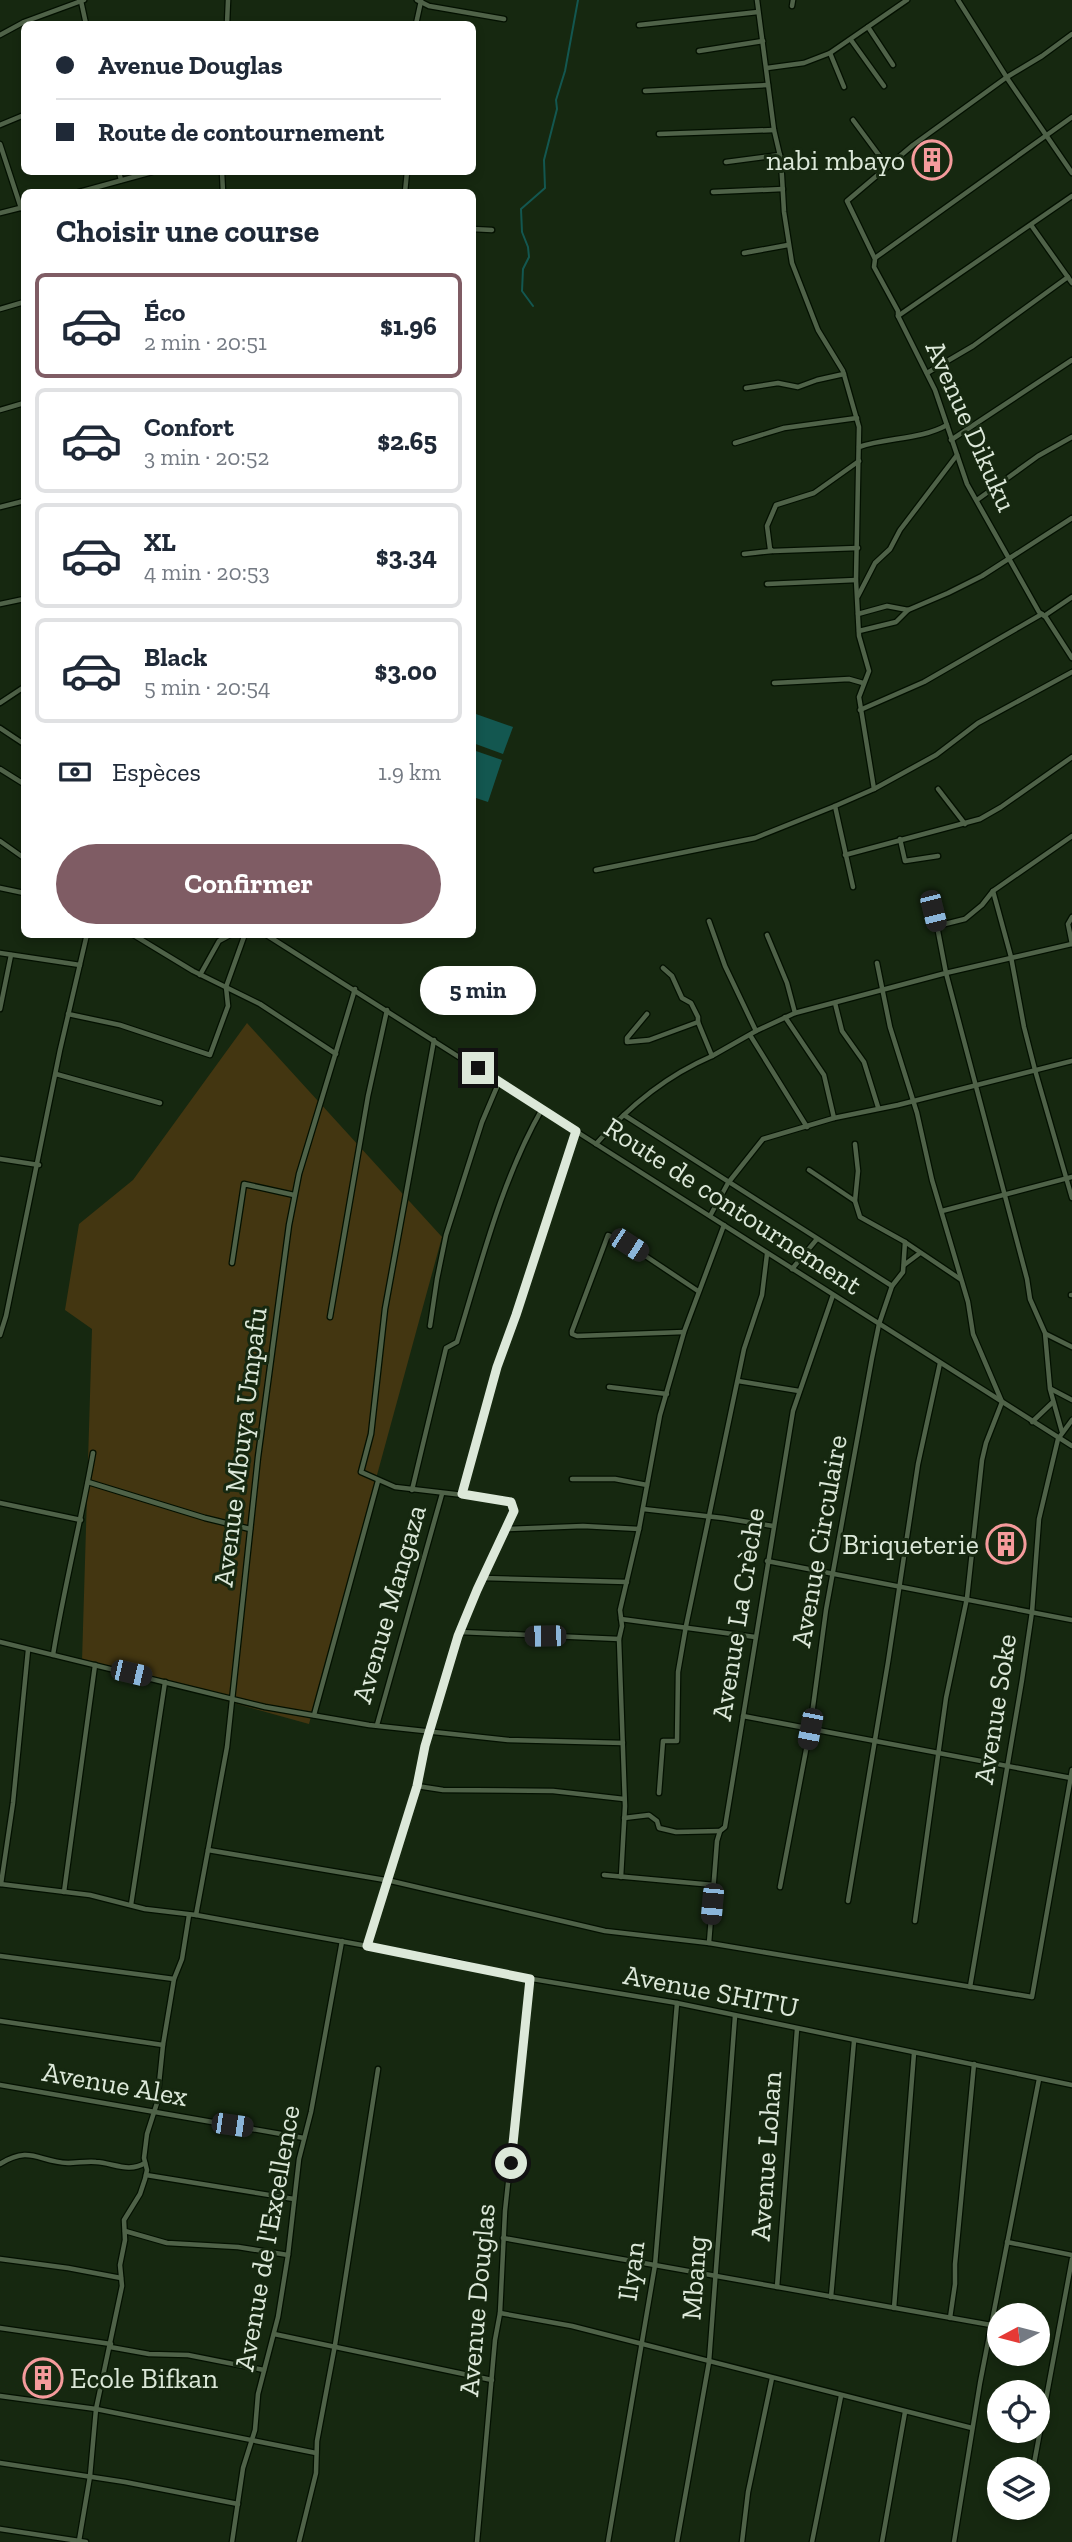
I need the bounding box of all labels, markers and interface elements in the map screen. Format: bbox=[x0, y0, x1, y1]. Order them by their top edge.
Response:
text: Avenue Douglas bbox=[98, 49, 283, 81]
text: Route de contournement bbox=[98, 116, 384, 148]
building icon: nabi mbayo bbox=[911, 139, 953, 181]
place label: nabi mbayo bbox=[766, 144, 905, 177]
text: Choisir une course bbox=[56, 212, 319, 250]
icon: car bbox=[60, 294, 123, 357]
text: Éco bbox=[144, 296, 185, 328]
text: $1.96 bbox=[380, 310, 437, 342]
text: 2 min · 20:51 bbox=[144, 328, 267, 356]
street label: Avenue Dikuku bbox=[919, 336, 1023, 517]
icon: car bbox=[60, 409, 123, 472]
text: Confort bbox=[144, 411, 234, 443]
text: $2.65 bbox=[377, 425, 437, 457]
text: 3 min · 20:52 bbox=[144, 443, 269, 471]
icon: car bbox=[60, 524, 123, 587]
text: XL bbox=[144, 526, 176, 558]
text: $3.34 bbox=[376, 540, 437, 572]
text: 4 min · 20:53 bbox=[144, 558, 270, 586]
icon: car bbox=[60, 639, 123, 702]
text: Black bbox=[144, 641, 207, 673]
text: $3.00 bbox=[374, 655, 437, 687]
text: 5 min · 20:54 bbox=[144, 673, 270, 701]
icon: cash bbox=[56, 753, 94, 791]
text: Espèces bbox=[112, 756, 201, 788]
text: 1.9 km bbox=[378, 758, 441, 786]
button: Confirmer bbox=[56, 844, 441, 924]
car bbox=[918, 888, 949, 934]
callout: 5 min bbox=[420, 967, 536, 1016]
text: 5 min bbox=[450, 976, 506, 1004]
route end bbox=[462, 1052, 494, 1084]
street label: Route de contournement bbox=[598, 1110, 868, 1302]
car bbox=[606, 1225, 653, 1265]
street label: Avenue Mbuya Umpafu bbox=[206, 1305, 274, 1589]
street label: Avenue Circulaire bbox=[784, 1432, 854, 1650]
street label: Avenue Mangaza bbox=[345, 1501, 433, 1707]
street label: Avenue La Crèche bbox=[705, 1505, 771, 1723]
building icon: Briqueterie bbox=[985, 1523, 1027, 1565]
place label: Briqueterie bbox=[842, 1528, 979, 1561]
car bbox=[524, 1625, 567, 1647]
street label: Avenue Soke bbox=[967, 1632, 1023, 1786]
car bbox=[109, 1658, 154, 1688]
car bbox=[796, 1706, 825, 1752]
car bbox=[700, 1882, 725, 1926]
street label: Avenue SHITU bbox=[621, 1958, 801, 2024]
street label: Avenue Alex bbox=[40, 2055, 190, 2113]
street label: Avenue Lohan bbox=[744, 2070, 788, 2242]
street label: Avenue de l'Excellence bbox=[227, 2103, 307, 2373]
car bbox=[210, 2112, 255, 2138]
route start bbox=[495, 2147, 527, 2179]
street label: Avenue Douglas bbox=[452, 2202, 502, 2398]
street label: Mbang bbox=[675, 2235, 713, 2321]
street label: Ilyan bbox=[610, 2239, 652, 2303]
north arrow bbox=[987, 2303, 1050, 2366]
map controls bbox=[987, 2303, 1050, 2520]
building icon: Ecole Bifkan bbox=[22, 2357, 64, 2399]
place label: Ecole Bifkan bbox=[70, 2362, 218, 2395]
button: locate bbox=[987, 2380, 1050, 2443]
button: layers bbox=[987, 2457, 1050, 2520]

